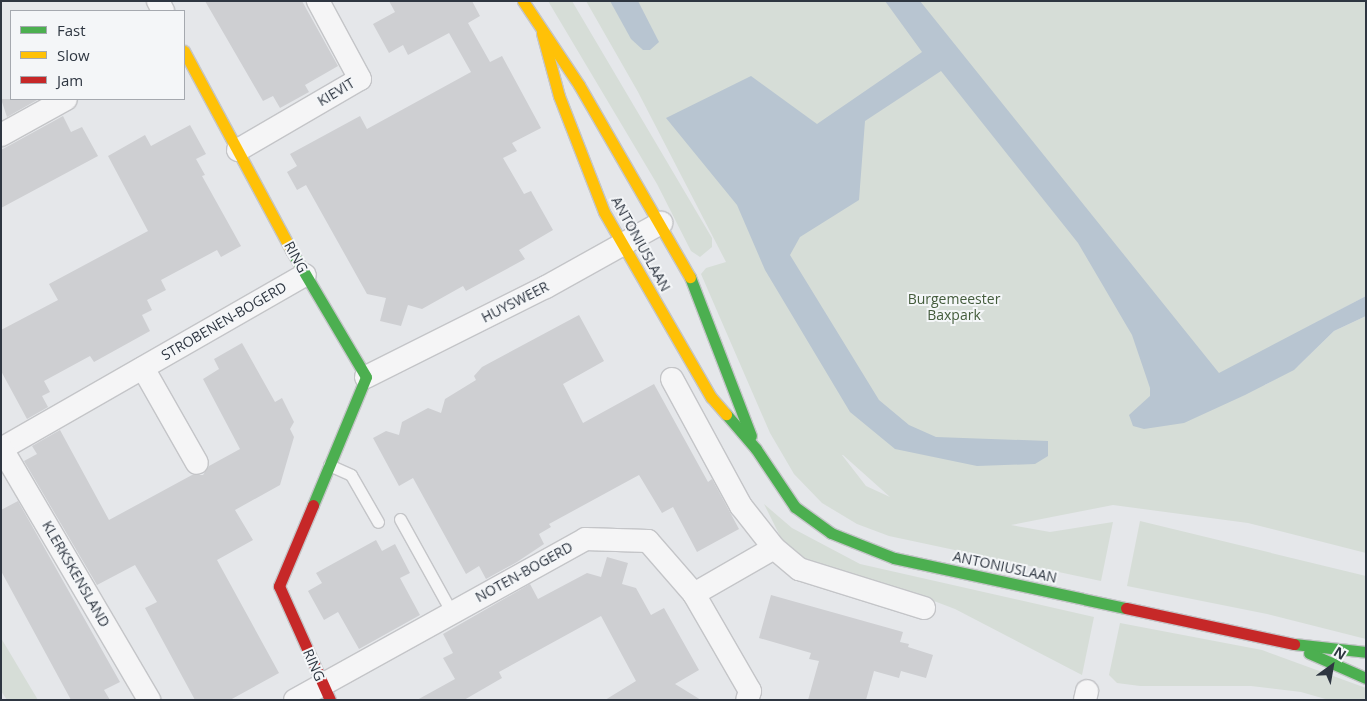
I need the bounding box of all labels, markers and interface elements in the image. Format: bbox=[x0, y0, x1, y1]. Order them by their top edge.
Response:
legend bbox=[10, 10, 185, 100]
text: Fast bbox=[57, 20, 86, 40]
text: Slow bbox=[57, 45, 90, 65]
text: Jam bbox=[57, 70, 83, 90]
street label: KIEVIT bbox=[314, 74, 358, 110]
street label: ANTONIUSLAAN bbox=[608, 194, 674, 294]
street label: RING bbox=[281, 238, 311, 276]
street label: STROBENEN-BOGERD bbox=[158, 278, 290, 364]
street label: HUYSWEER bbox=[479, 278, 551, 326]
park label: Burgemeester Baxpark bbox=[908, 291, 1000, 324]
street label: KLERKSKENSLAND bbox=[39, 518, 113, 630]
street label: NOTEN-BOGERD bbox=[472, 538, 576, 606]
street label: ANTONIUSLAAN bbox=[951, 548, 1059, 586]
north arrow bbox=[1307, 641, 1357, 691]
text: N bbox=[1330, 642, 1350, 664]
street label: RING bbox=[300, 646, 328, 684]

